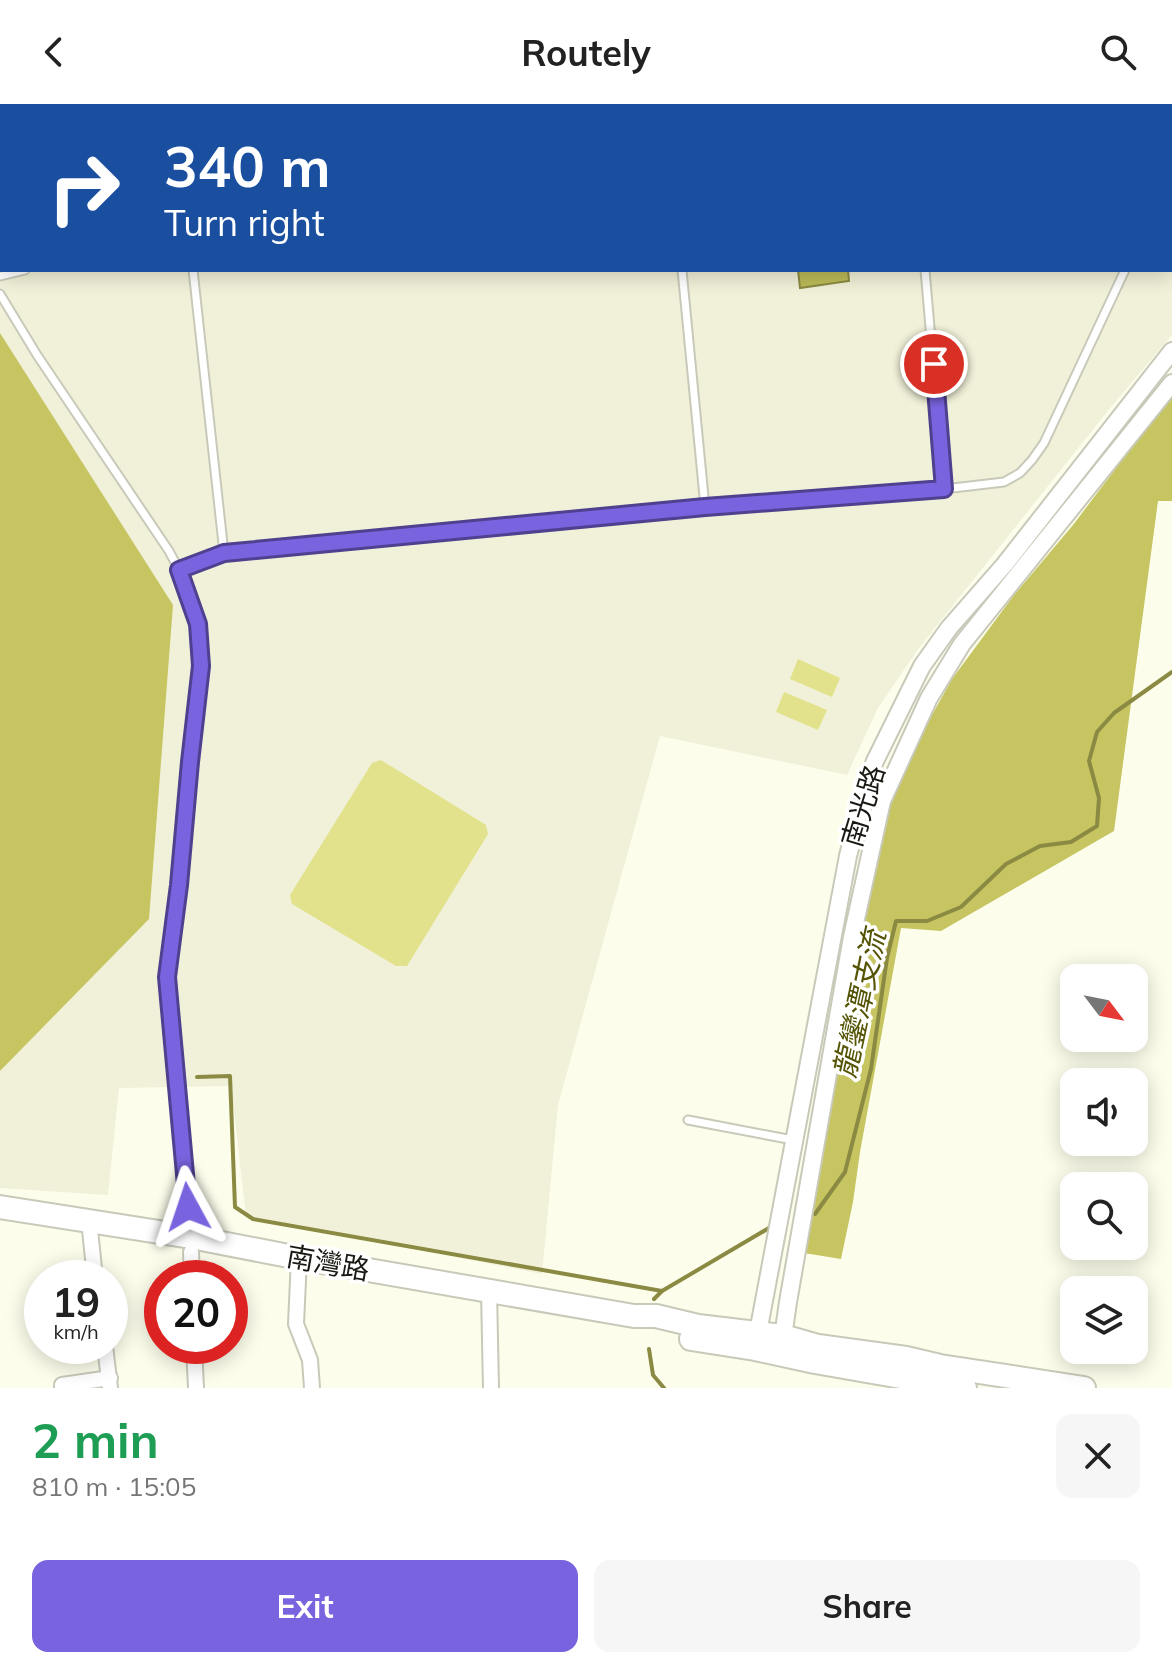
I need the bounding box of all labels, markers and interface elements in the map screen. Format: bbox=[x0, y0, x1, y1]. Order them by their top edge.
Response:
icon: back bbox=[32, 30, 76, 74]
text: Routely bbox=[521, 30, 651, 75]
icon: search bbox=[1096, 30, 1140, 74]
text: 340 m bbox=[164, 131, 331, 201]
icon: right bbox=[32, 136, 136, 240]
text: Turn right bbox=[164, 200, 325, 245]
pin bbox=[900, 330, 968, 398]
icon: arrive bbox=[912, 342, 956, 386]
street label: 南光路 bbox=[834, 761, 892, 851]
water label: 龍鑾潭支流 bbox=[825, 923, 894, 1081]
north arrow bbox=[1060, 964, 1148, 1052]
map controls bbox=[1060, 964, 1148, 1364]
button: sound bbox=[1060, 1068, 1148, 1156]
position arrow bbox=[146, 1165, 230, 1249]
button: search bbox=[1060, 1172, 1148, 1260]
street label: 南灣路 bbox=[284, 1238, 372, 1287]
speed limit sign: 20 bbox=[144, 1260, 248, 1364]
button: layers bbox=[1060, 1276, 1148, 1364]
text: 19 bbox=[52, 1277, 100, 1327]
text: km/h bbox=[53, 1319, 99, 1344]
text: 2 min bbox=[32, 1410, 159, 1470]
button: close bbox=[1056, 1414, 1140, 1498]
text: 810 m · 15:05 bbox=[32, 1470, 196, 1503]
button: Exit bbox=[32, 1560, 578, 1652]
button: Share bbox=[594, 1560, 1140, 1652]

